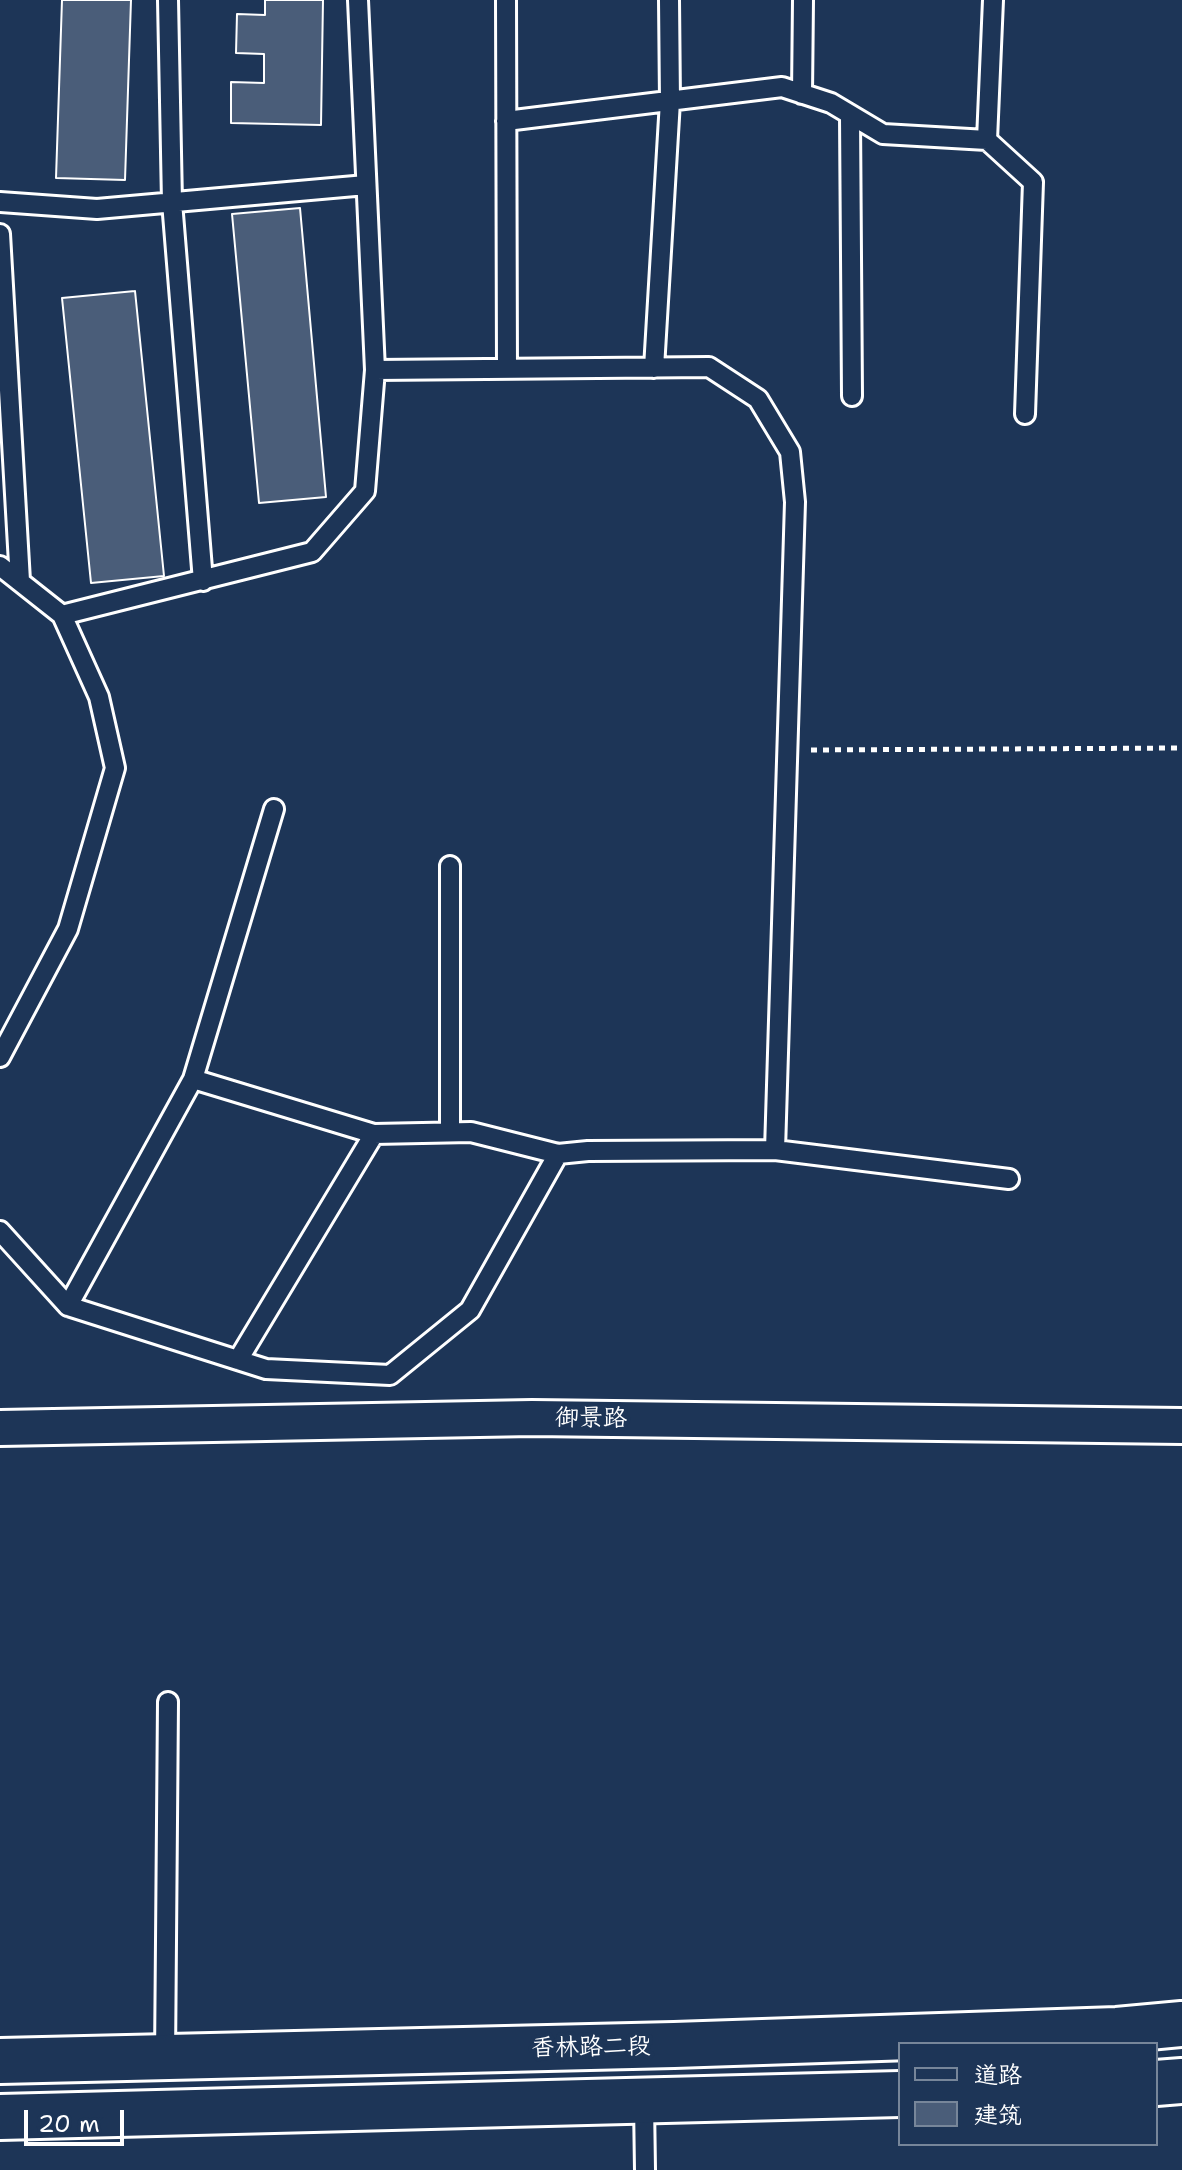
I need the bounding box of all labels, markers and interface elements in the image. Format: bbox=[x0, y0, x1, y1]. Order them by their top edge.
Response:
street label: 御景路 bbox=[555, 1404, 627, 1434]
street label: 香林路二段 bbox=[531, 2033, 651, 2063]
legend bbox=[898, 2042, 1158, 2146]
text: 道路 bbox=[974, 2059, 1022, 2091]
scale bar bbox=[28, 2094, 128, 2144]
text: 建筑 bbox=[974, 2099, 1022, 2131]
text: 20 m bbox=[38, 2108, 100, 2140]

